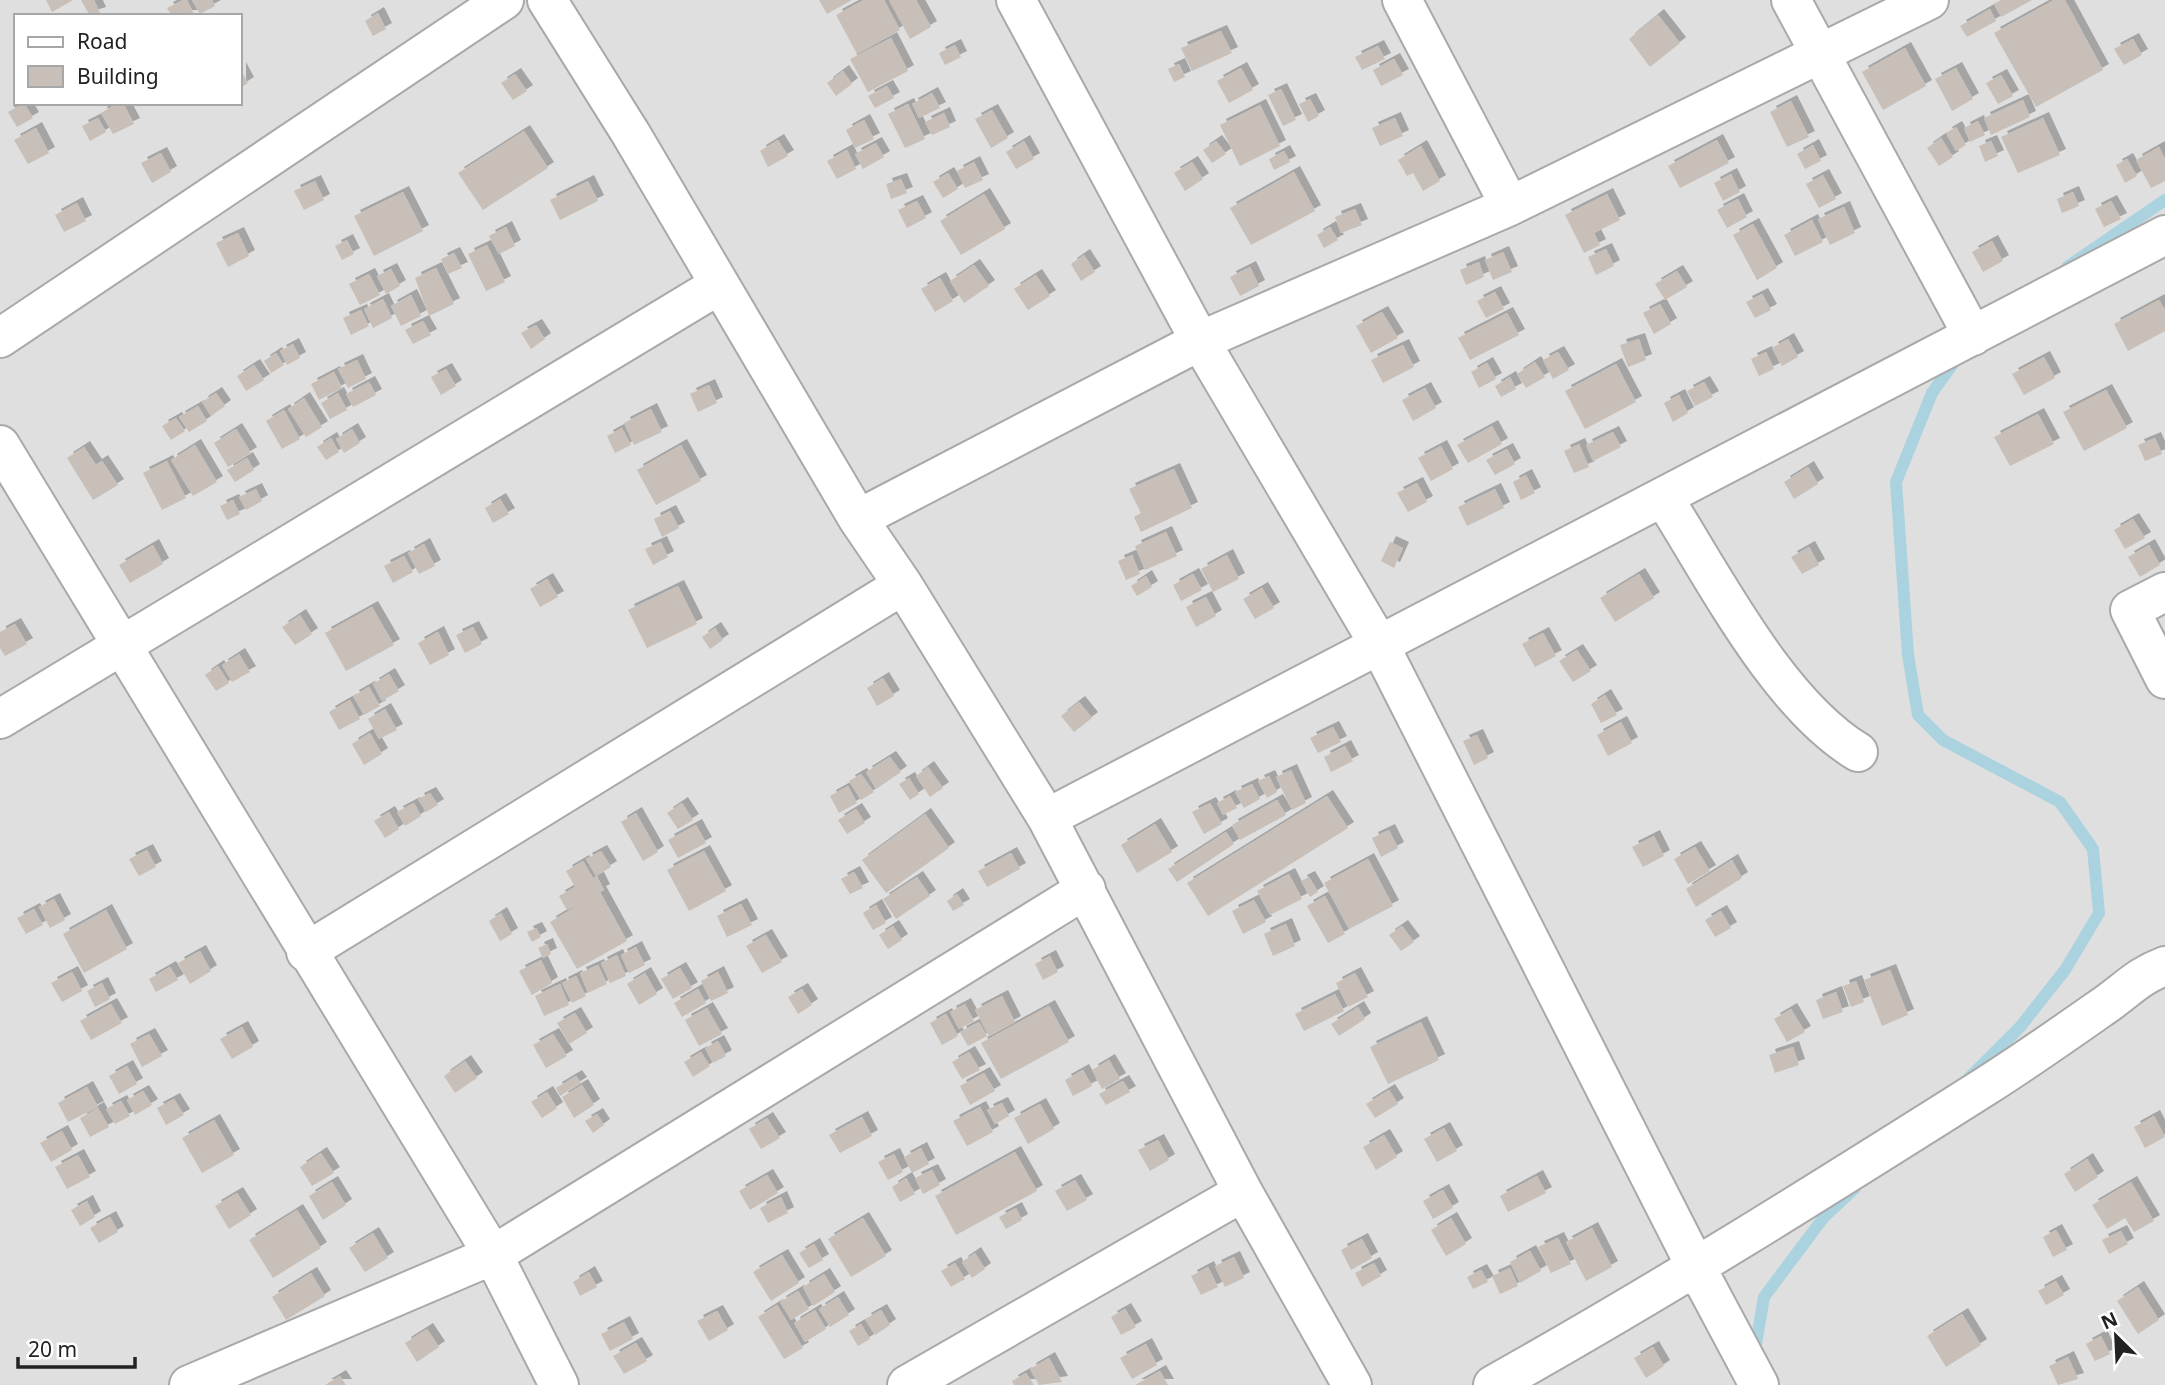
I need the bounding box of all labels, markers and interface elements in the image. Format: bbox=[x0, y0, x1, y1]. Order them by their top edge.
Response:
legend bbox=[14, 14, 242, 105]
text: Road bbox=[77, 27, 127, 55]
text: Building bbox=[77, 62, 159, 90]
north arrow bbox=[2081, 1301, 2151, 1371]
text: N bbox=[2097, 1305, 2121, 1335]
scale bar bbox=[18, 1326, 135, 1370]
text: 20 m bbox=[28, 1335, 77, 1363]

